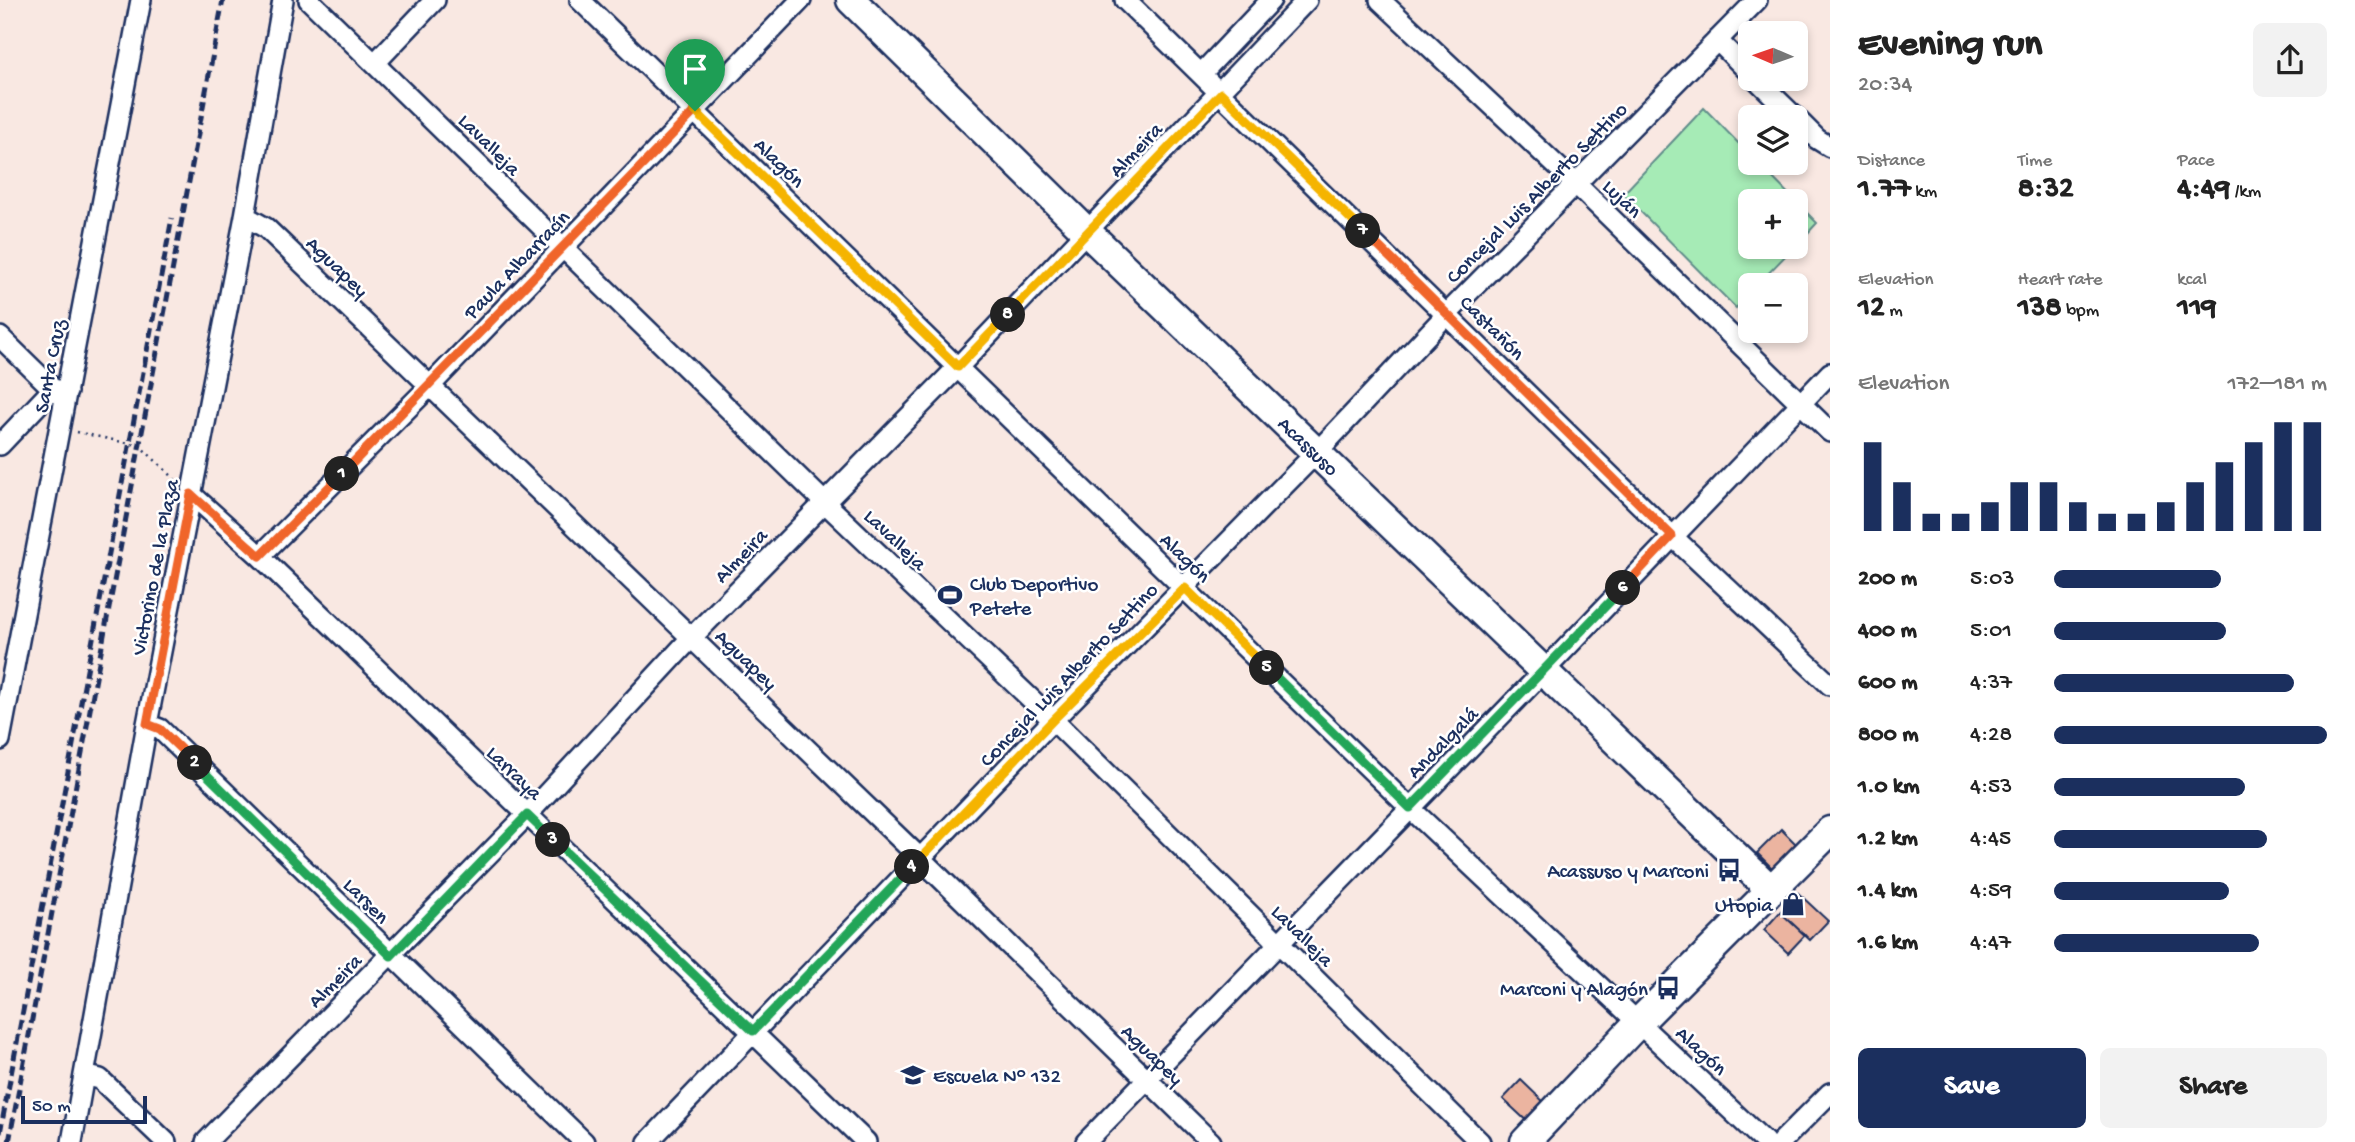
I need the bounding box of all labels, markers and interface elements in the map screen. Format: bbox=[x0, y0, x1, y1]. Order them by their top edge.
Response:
north arrow bbox=[1738, 21, 1808, 91]
map controls bbox=[1738, 21, 1808, 343]
button: share bbox=[2253, 23, 2327, 97]
text: Evening run bbox=[1858, 24, 2042, 68]
pin bbox=[665, 39, 725, 111]
icon: arrive bbox=[676, 50, 714, 88]
text: 20:34 bbox=[1858, 72, 1912, 99]
street label: Concejal Luis Alberto Settino bbox=[1443, 98, 1634, 290]
button: layers bbox=[1738, 105, 1808, 175]
street label: Lavalleja bbox=[451, 110, 525, 184]
street label: Almeira bbox=[1105, 118, 1171, 184]
street label: Alagón bbox=[747, 134, 808, 195]
text: Distance bbox=[1858, 150, 1925, 173]
text: Time bbox=[2018, 150, 2052, 173]
text: Pace bbox=[2177, 150, 2215, 173]
text: 1.77 bbox=[1858, 173, 1911, 208]
text: 8:32 bbox=[2018, 173, 2074, 208]
text: 4:49 bbox=[2177, 173, 2230, 208]
street label: Luján bbox=[1596, 176, 1646, 225]
text: km bbox=[1911, 181, 1937, 204]
text: /km bbox=[2230, 181, 2261, 204]
button: + bbox=[1738, 189, 1808, 259]
street label: Paula Albarracín bbox=[459, 207, 577, 327]
pin: 7 bbox=[1346, 214, 1380, 248]
text: 7 bbox=[1358, 219, 1367, 242]
street label: Aguapey bbox=[299, 233, 372, 304]
text: Elevation bbox=[1858, 269, 1934, 292]
text: Heart rate bbox=[2018, 269, 2103, 292]
text: kcal bbox=[2177, 269, 2207, 292]
button: − bbox=[1738, 273, 1808, 343]
street label: Castañón bbox=[1453, 292, 1528, 367]
text: 12 bbox=[1858, 292, 1885, 327]
text: 138 bbox=[2018, 292, 2062, 327]
text: 119 bbox=[2177, 292, 2217, 327]
pin: 8 bbox=[990, 298, 1026, 332]
text: m bbox=[1885, 300, 1903, 323]
text: bpm bbox=[2062, 300, 2099, 323]
text: 8 bbox=[1002, 303, 1013, 326]
street label: Santa Cruz bbox=[31, 317, 74, 415]
text: Elevation bbox=[1858, 371, 1949, 398]
text: 172–181 m bbox=[2227, 371, 2327, 398]
street label: Acassuso bbox=[1271, 413, 1342, 483]
pin: 1 bbox=[324, 456, 360, 491]
text: 1 bbox=[338, 462, 345, 485]
street label: Victorino de la Plaza bbox=[128, 476, 187, 659]
street label: Lavalleja bbox=[857, 505, 931, 579]
street label: Almeira bbox=[710, 524, 776, 590]
street label: Alagón bbox=[1153, 529, 1214, 590]
text: 200 m bbox=[1858, 566, 1917, 593]
text: 5:03 bbox=[1970, 566, 2014, 593]
pin: 6 bbox=[1606, 570, 1640, 606]
place label: Club Deportivo Petete bbox=[969, 574, 1098, 623]
text: 6 bbox=[1618, 576, 1627, 599]
street label: Concejal Luis Alberto Settino bbox=[976, 579, 1165, 774]
sports icon: Club Deportivo Petete bbox=[936, 581, 964, 609]
text: 400 m bbox=[1858, 618, 1917, 645]
text: 5:01 bbox=[1970, 618, 2012, 645]
street label: Aguapey bbox=[708, 626, 781, 697]
pin: 5 bbox=[1250, 650, 1284, 686]
text: 5 bbox=[1262, 656, 1272, 679]
text: 600 m bbox=[1858, 670, 1918, 697]
text: 4:37 bbox=[1970, 670, 2012, 697]
street label: Andalgalá bbox=[1404, 703, 1486, 785]
text: 800 m bbox=[1858, 722, 1919, 749]
text: 4:28 bbox=[1970, 722, 2012, 749]
street label: Larraya bbox=[479, 742, 547, 808]
pin: 2 bbox=[178, 746, 212, 780]
text: 2 bbox=[190, 751, 199, 774]
text: 1.0 km bbox=[1858, 774, 1920, 801]
text: 4:53 bbox=[1970, 774, 2012, 801]
pin: 3 bbox=[536, 822, 570, 858]
text: 1.2 km bbox=[1858, 826, 1918, 853]
text: 4:45 bbox=[1970, 826, 2011, 853]
text: 3 bbox=[548, 828, 557, 851]
pin: 4 bbox=[894, 850, 930, 884]
text: 4 bbox=[907, 855, 916, 878]
bus stop icon: Acassuso y Marconi bbox=[1715, 856, 1743, 884]
place label: Acassuso y Marconi bbox=[1547, 861, 1709, 886]
street label: Larsen bbox=[336, 874, 393, 931]
text: 1.4 km bbox=[1858, 878, 1917, 905]
text: 4:59 bbox=[1970, 878, 2012, 905]
shop icon: Utopia bbox=[1779, 890, 1807, 918]
place label: Utopia bbox=[1715, 895, 1774, 920]
street label: Lavalleja bbox=[1264, 901, 1338, 975]
text: 1.6 km bbox=[1858, 930, 1918, 957]
text: 4:47 bbox=[1970, 930, 2011, 957]
street label: Almeira bbox=[304, 949, 370, 1015]
bus stop icon: Marconi y Alagón bbox=[1654, 974, 1682, 1002]
place label: Marconi y Alagón bbox=[1500, 979, 1648, 1004]
street label: Aguapey bbox=[1114, 1021, 1187, 1092]
street label: Alagón bbox=[1669, 1022, 1731, 1083]
button: Save bbox=[1858, 1048, 2086, 1128]
button: Share bbox=[2100, 1048, 2327, 1128]
school or university icon: Escuela N° 132 bbox=[899, 1061, 927, 1089]
place label: Escuela N° 132 bbox=[933, 1066, 1061, 1091]
scale bar bbox=[21, 1093, 147, 1125]
text: 50 m bbox=[32, 1096, 71, 1119]

